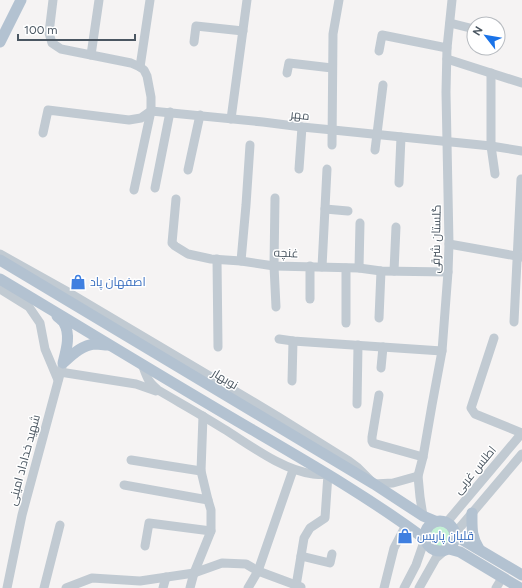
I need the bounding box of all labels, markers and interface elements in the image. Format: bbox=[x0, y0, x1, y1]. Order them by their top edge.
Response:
scale bar bbox=[18, 16, 135, 42]
north arrow bbox=[466, 16, 506, 56]
text: 100 m bbox=[24, 23, 58, 37]
text: N bbox=[470, 24, 486, 38]
street label: مهر bbox=[289, 107, 310, 123]
street label: گلستان شرقی bbox=[428, 204, 444, 274]
street label: غنچه bbox=[273, 246, 299, 262]
shop icon: اصفهان پاد bbox=[69, 273, 87, 291]
place label: اصفهان پاد bbox=[90, 275, 146, 291]
street label: نوبهار bbox=[209, 365, 241, 392]
street label: شهید خداداد امینی bbox=[5, 413, 43, 507]
street label: اطلس غربی bbox=[451, 443, 499, 497]
shop icon: قلیان پاریس bbox=[396, 527, 414, 545]
place label: قلیان پاریس bbox=[417, 529, 474, 545]

